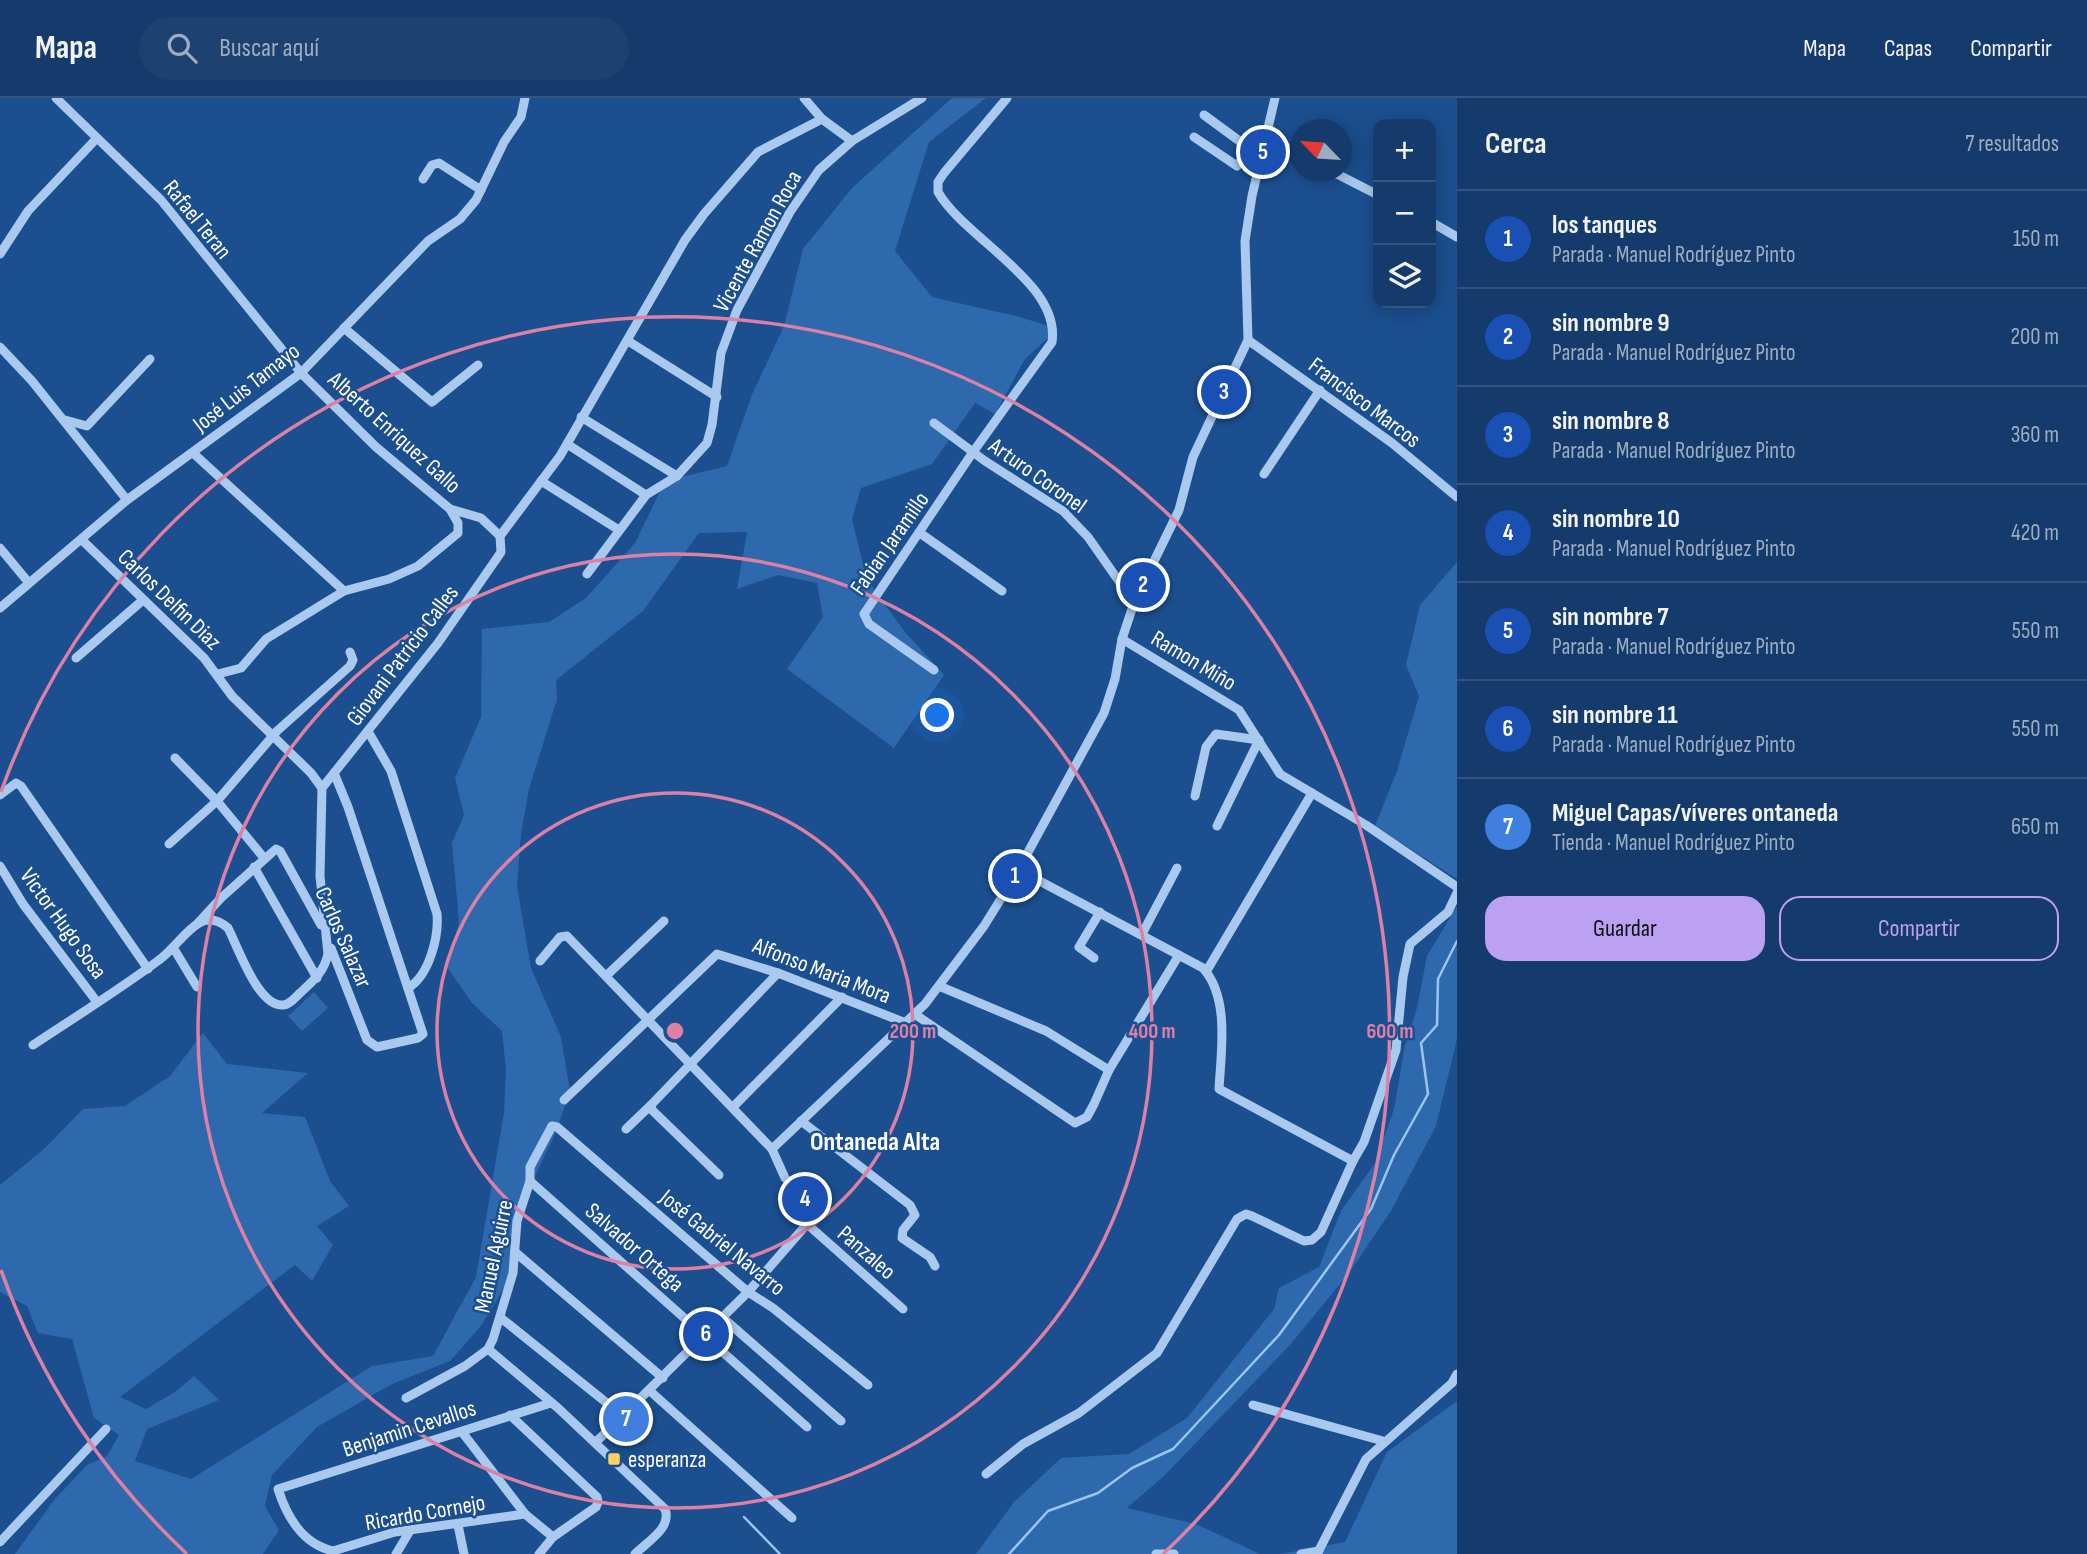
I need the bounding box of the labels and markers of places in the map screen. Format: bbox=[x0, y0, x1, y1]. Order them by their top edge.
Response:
pin: 5 bbox=[1240, 126, 1286, 178]
pin: 3 bbox=[1201, 366, 1247, 418]
pin: 2 bbox=[1120, 559, 1166, 611]
pin: 1 bbox=[992, 850, 1038, 902]
centre of rings bbox=[663, 1019, 687, 1043]
pin: 4 bbox=[782, 1173, 828, 1225]
pin: 6 bbox=[683, 1308, 729, 1360]
pin: 7 bbox=[603, 1393, 649, 1445]
place label: esperanza bbox=[628, 1446, 706, 1474]
marker: esperanza bbox=[606, 1451, 622, 1467]

